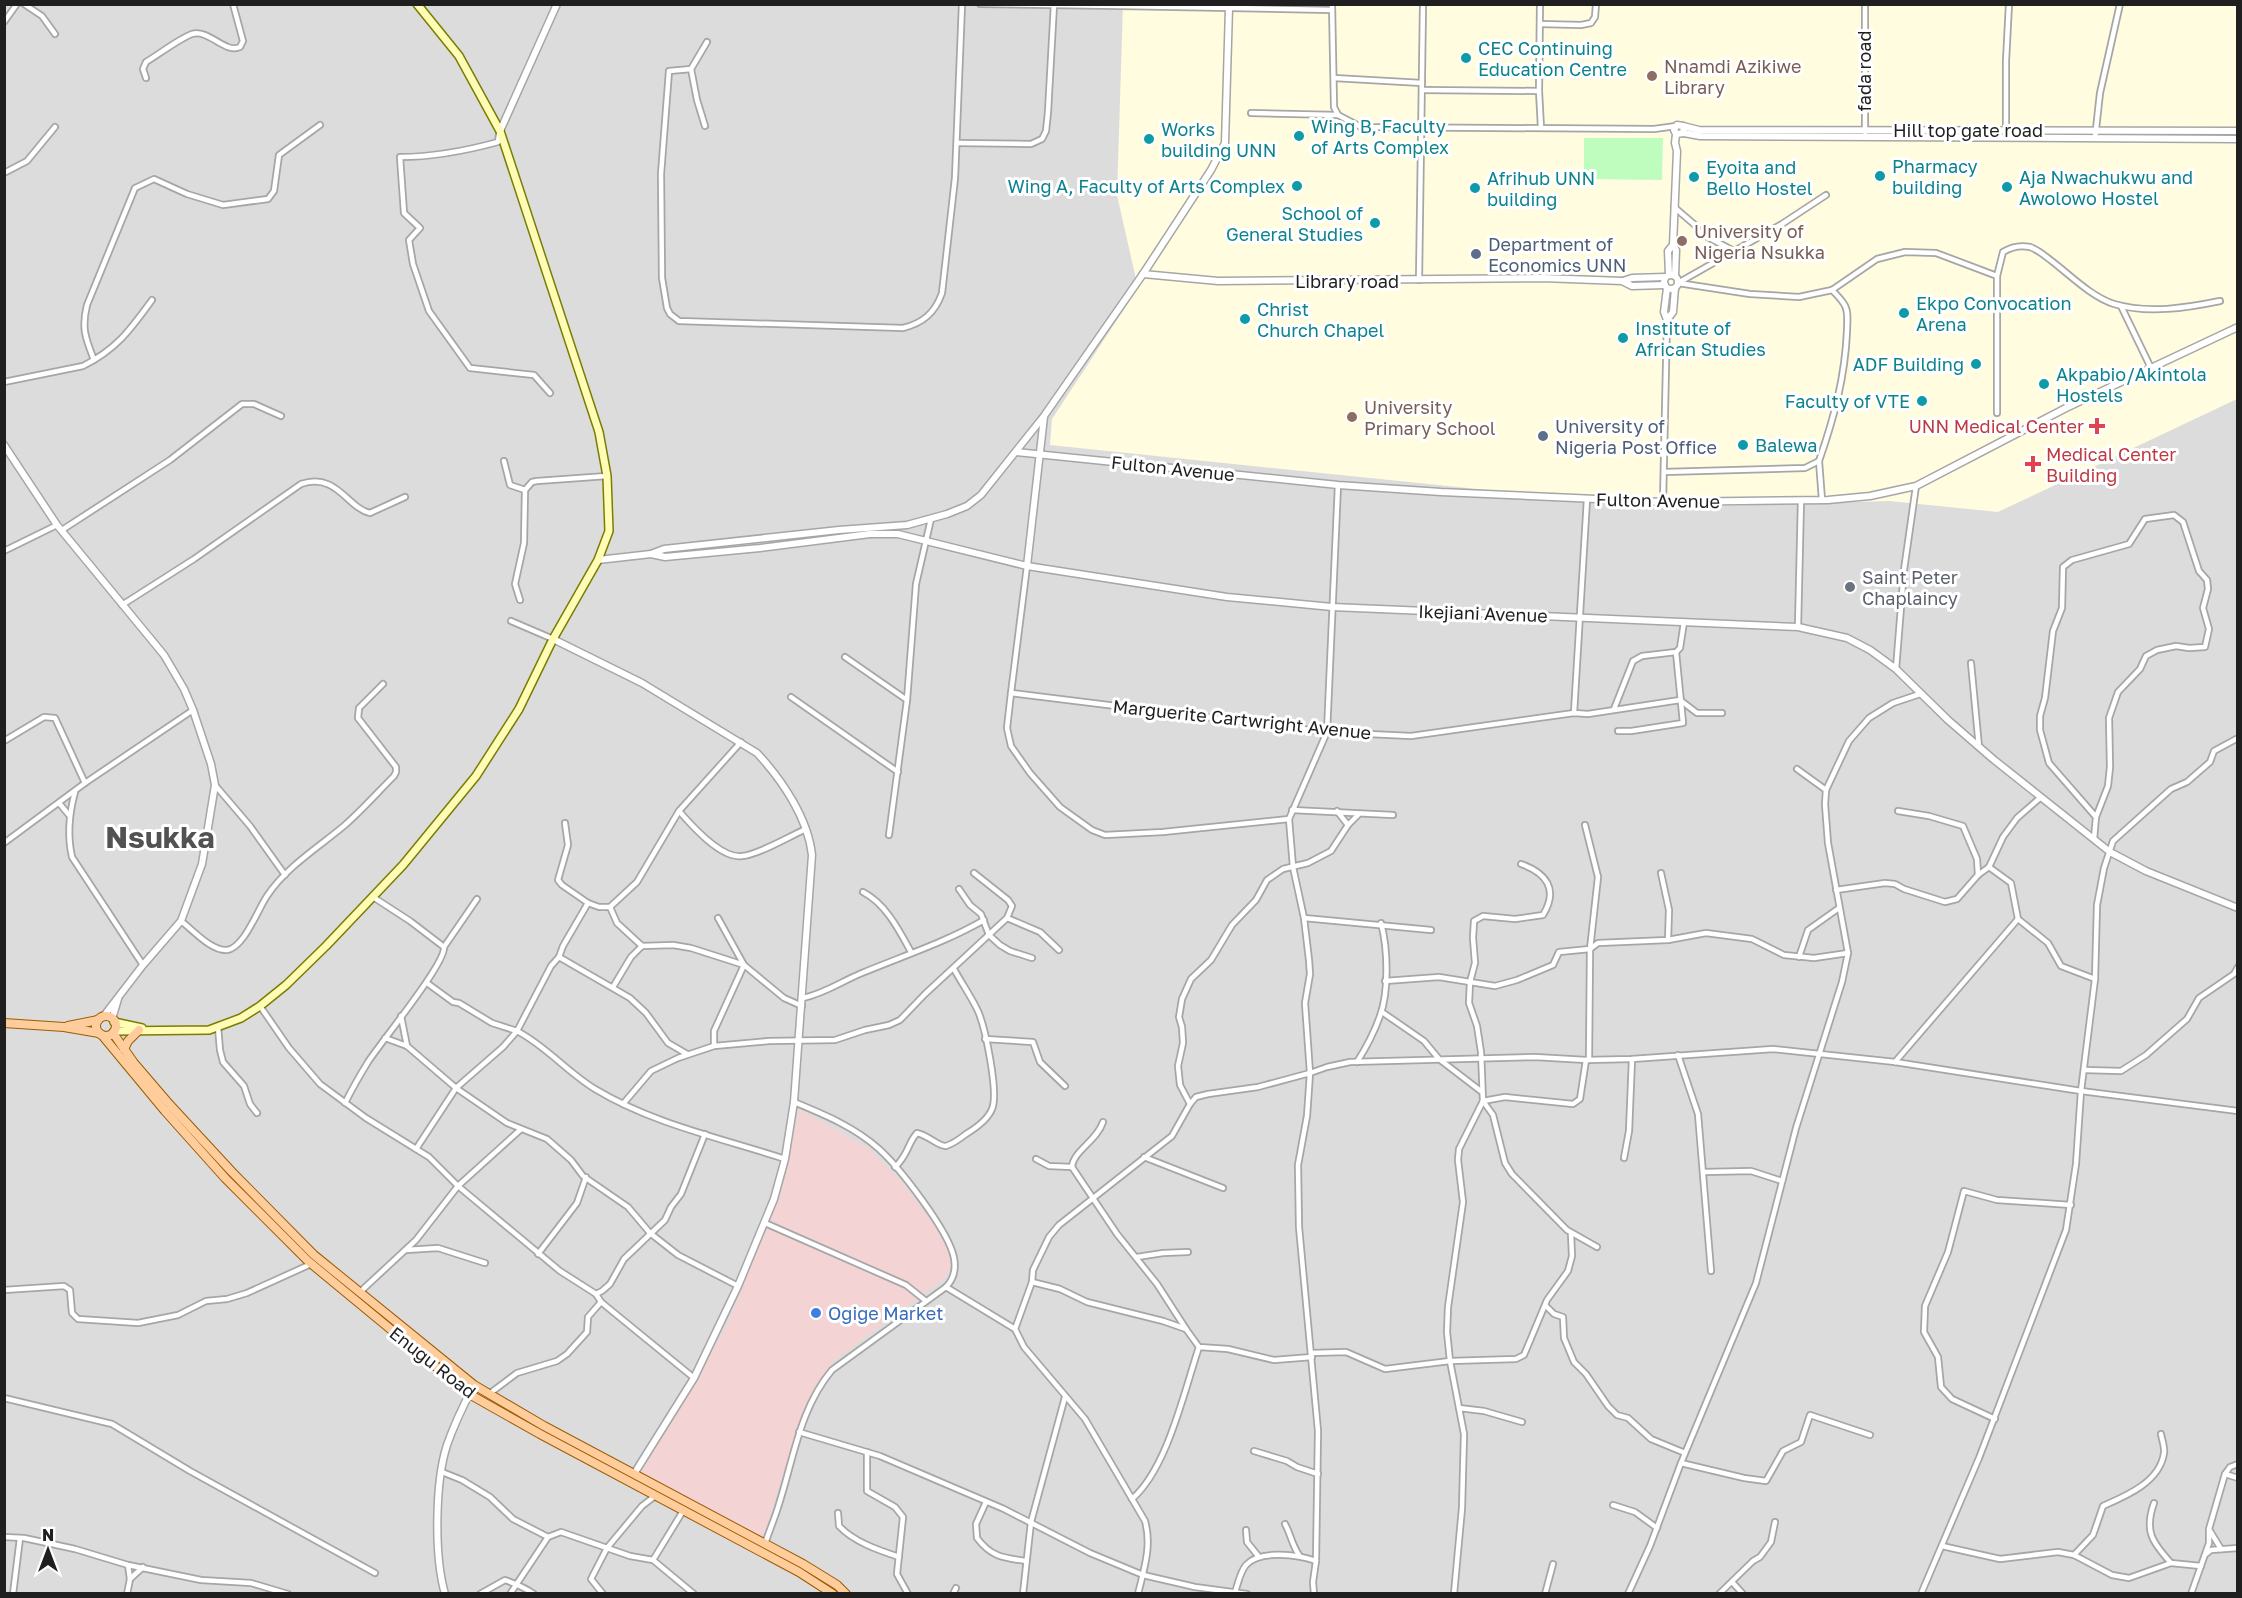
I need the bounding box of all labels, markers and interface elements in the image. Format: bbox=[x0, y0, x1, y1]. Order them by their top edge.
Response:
street label: fada road bbox=[1853, 31, 1875, 112]
place label: CEC Continuing Education Centre bbox=[1478, 37, 1627, 80]
marker: CEC Continuing Education Centre bbox=[1459, 51, 1473, 65]
place label: Nnamdi Azikiwe Library bbox=[1664, 55, 1801, 98]
marker: Nnamdi Azikiwe Library bbox=[1645, 69, 1659, 83]
place label: Wing B, Faculty of Arts Complex bbox=[1311, 115, 1449, 158]
place label: Works building UNN bbox=[1161, 118, 1276, 161]
street label: Hill top gate road bbox=[1893, 119, 2043, 141]
marker: Wing B, Faculty of Arts Complex bbox=[1292, 129, 1306, 143]
marker: Works building UNN bbox=[1142, 132, 1156, 146]
place label: Pharmacy building bbox=[1892, 155, 1978, 198]
place label: Eyoita and Bello Hostel bbox=[1706, 156, 1813, 199]
place label: Aja Nwachukwu and Awolowo Hostel bbox=[2019, 166, 2193, 209]
place label: Afrihub UNN building bbox=[1487, 167, 1595, 210]
marker: Pharmacy building bbox=[1873, 169, 1887, 183]
marker: Eyoita and Bello Hostel bbox=[1687, 170, 1701, 184]
place label: Wing A, Faculty of Arts Complex bbox=[1007, 175, 1285, 197]
marker: Wing A, Faculty of Arts Complex bbox=[1290, 179, 1304, 193]
marker: Aja Nwachukwu and Awolowo Hostel bbox=[2000, 180, 2014, 194]
marker: Afrihub UNN building bbox=[1468, 181, 1482, 195]
place label: School of General Studies bbox=[1226, 202, 1363, 245]
marker: School of General Studies bbox=[1368, 216, 1382, 230]
place label: University of Nigeria Nsukka bbox=[1694, 220, 1825, 263]
place label: Department of Economics UNN bbox=[1488, 233, 1626, 276]
marker: University of Nigeria Nsukka bbox=[1675, 234, 1689, 248]
marker: Department of Economics UNN bbox=[1469, 247, 1483, 261]
street label: Library road bbox=[1295, 270, 1399, 292]
place label: Ekpo Convocation Arena bbox=[1916, 292, 2071, 335]
place label: Christ Church Chapel bbox=[1257, 298, 1384, 341]
marker: Ekpo Convocation Arena bbox=[1897, 306, 1911, 320]
marker: Christ Church Chapel bbox=[1238, 312, 1252, 326]
place label: Institute of African Studies bbox=[1635, 317, 1766, 360]
marker: Institute of African Studies bbox=[1616, 331, 1630, 345]
place label: ADF Building bbox=[1853, 353, 1964, 375]
marker: ADF Building bbox=[1969, 357, 1983, 371]
place label: Akpabio/Akintola Hostels bbox=[2056, 363, 2207, 406]
marker: Akpabio/Akintola Hostels bbox=[2037, 377, 2051, 391]
place label: Faculty of VTE bbox=[1785, 390, 1910, 412]
marker: Faculty of VTE bbox=[1915, 394, 1929, 408]
place label: University Primary School bbox=[1364, 396, 1496, 439]
marker: University Primary School bbox=[1345, 410, 1359, 424]
place label: University of Nigeria Post Office bbox=[1555, 415, 1717, 458]
place label: UNN Medical Center bbox=[1909, 415, 2084, 437]
marker: UNN Medical Center bbox=[2088, 417, 2106, 435]
marker: University of Nigeria Post Office bbox=[1536, 429, 1550, 443]
place label: Balewa bbox=[1755, 434, 1817, 456]
marker: Balewa bbox=[1736, 438, 1750, 452]
place label: Medical Center Building bbox=[2046, 443, 2176, 486]
street label: Fulton Avenue bbox=[1110, 451, 1236, 485]
marker: Medical Center Building bbox=[2024, 455, 2042, 473]
street label: Fulton Avenue bbox=[1596, 488, 1720, 512]
place label: Saint Peter Chaplaincy bbox=[1862, 566, 1958, 609]
marker: Saint Peter Chaplaincy bbox=[1843, 580, 1857, 594]
street label: Ikejiani Avenue bbox=[1418, 600, 1548, 626]
street label: Marguerite Cartwright Avenue bbox=[1112, 694, 1372, 744]
district label: Nsukka bbox=[105, 819, 215, 855]
place label: Ogige Market bbox=[828, 1302, 943, 1324]
marker: Ogige Market bbox=[809, 1306, 823, 1320]
street label: Enugu Road bbox=[385, 1321, 481, 1403]
north arrow bbox=[18, 1520, 78, 1580]
text: N bbox=[42, 1525, 54, 1545]

